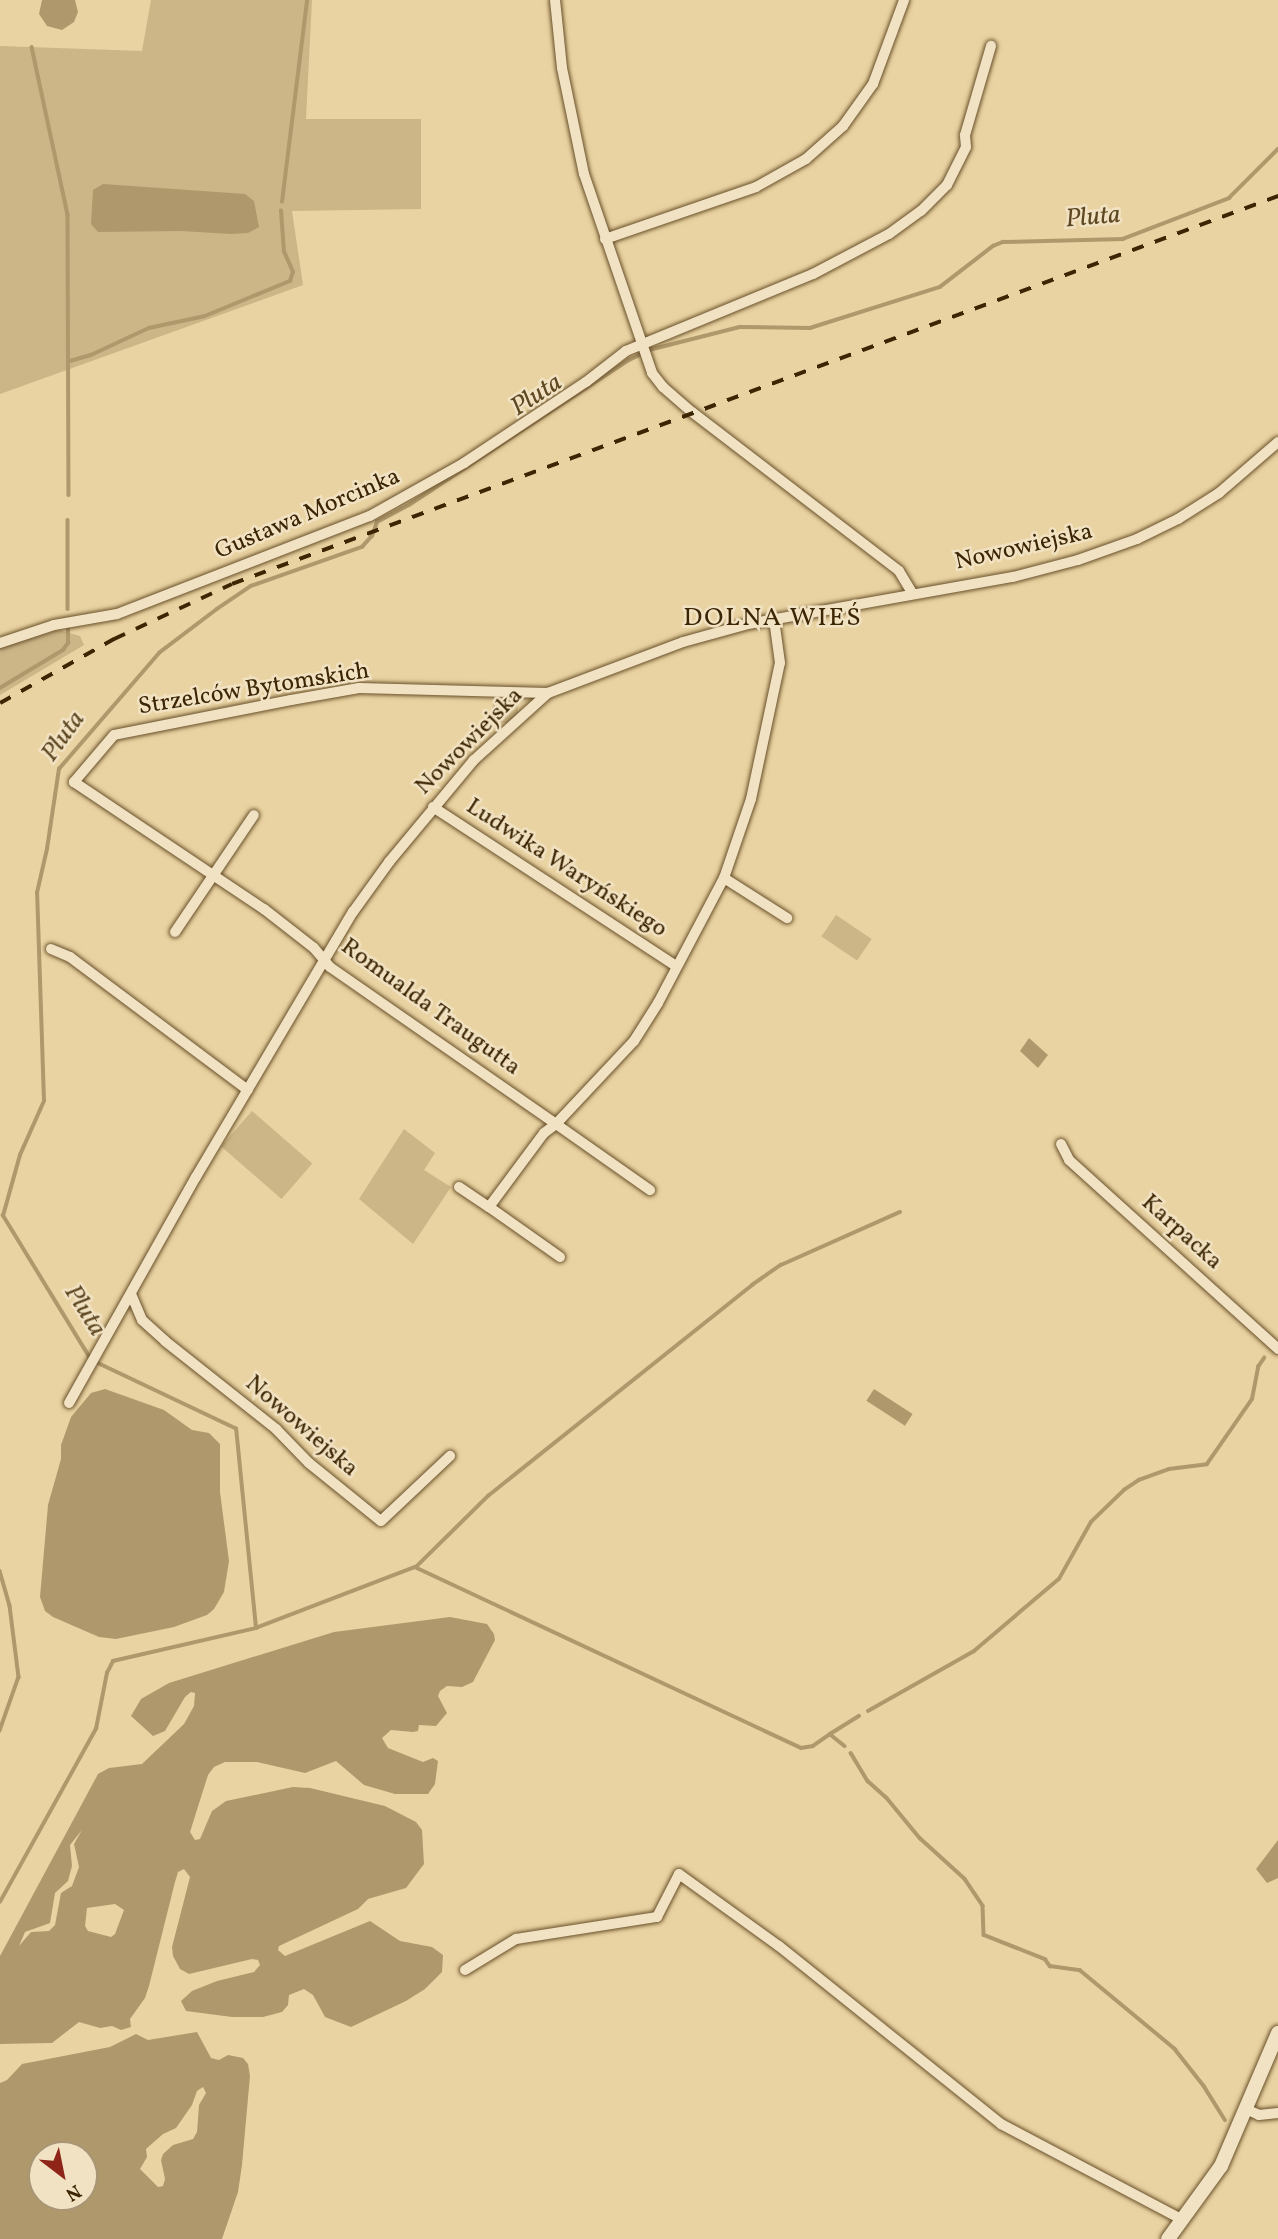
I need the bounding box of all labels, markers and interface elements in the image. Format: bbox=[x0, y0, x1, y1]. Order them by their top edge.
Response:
water label: Pluta bbox=[1064, 200, 1122, 236]
water label: Pluta bbox=[505, 368, 569, 424]
street label: Gustawa Morcinka bbox=[211, 463, 405, 567]
street label: Nowowiejska bbox=[952, 518, 1096, 578]
district label: DOLNA WIEŚ bbox=[684, 603, 862, 635]
street label: Strzelców Bytomskich bbox=[136, 657, 372, 723]
street label: Nowowiejska bbox=[410, 682, 530, 802]
water label: Pluta bbox=[35, 706, 93, 768]
street label: Ludwika Waryńskiego bbox=[460, 793, 672, 945]
street label: Romualda Traugutta bbox=[334, 933, 526, 1083]
street label: Karpacka bbox=[1135, 1189, 1227, 1277]
water label: Pluta bbox=[56, 1279, 112, 1343]
street label: Nowowiejska bbox=[239, 1370, 363, 1484]
north arrow bbox=[28, 2141, 98, 2211]
text: N bbox=[60, 2177, 86, 2207]

